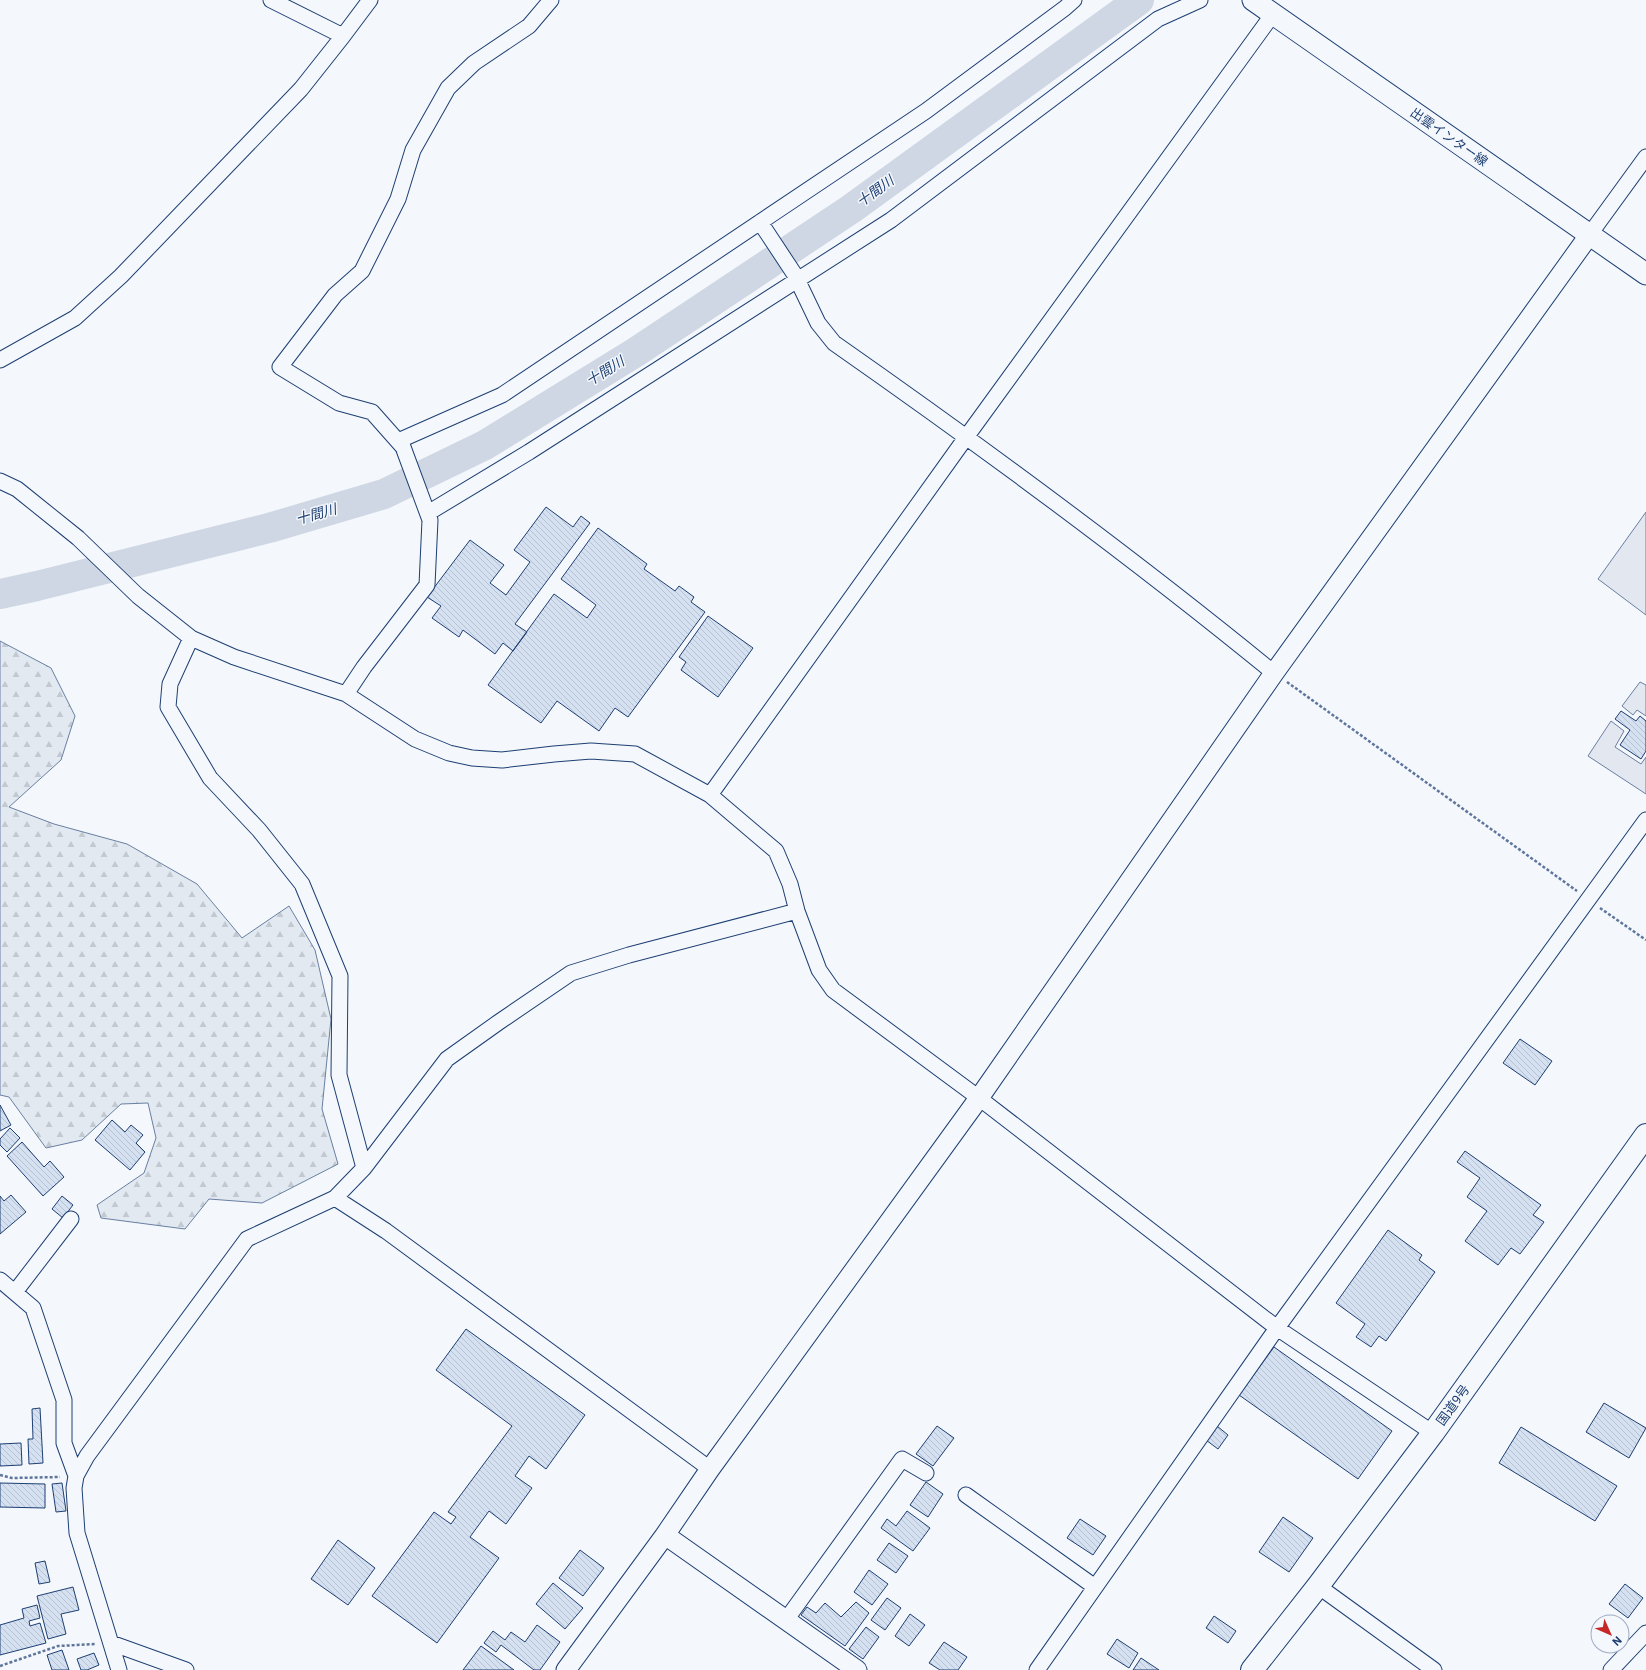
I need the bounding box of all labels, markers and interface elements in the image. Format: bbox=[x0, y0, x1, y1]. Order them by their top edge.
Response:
street label: 出雲インター線 bbox=[1407, 105, 1491, 169]
water label: 十間川 bbox=[853, 171, 898, 210]
water label: 十間川 bbox=[583, 352, 629, 389]
water label: 十間川 bbox=[294, 500, 340, 527]
street label: 国道9号 bbox=[1433, 1382, 1473, 1428]
north arrow bbox=[1590, 1614, 1630, 1654]
text: N bbox=[1609, 1633, 1624, 1648]

